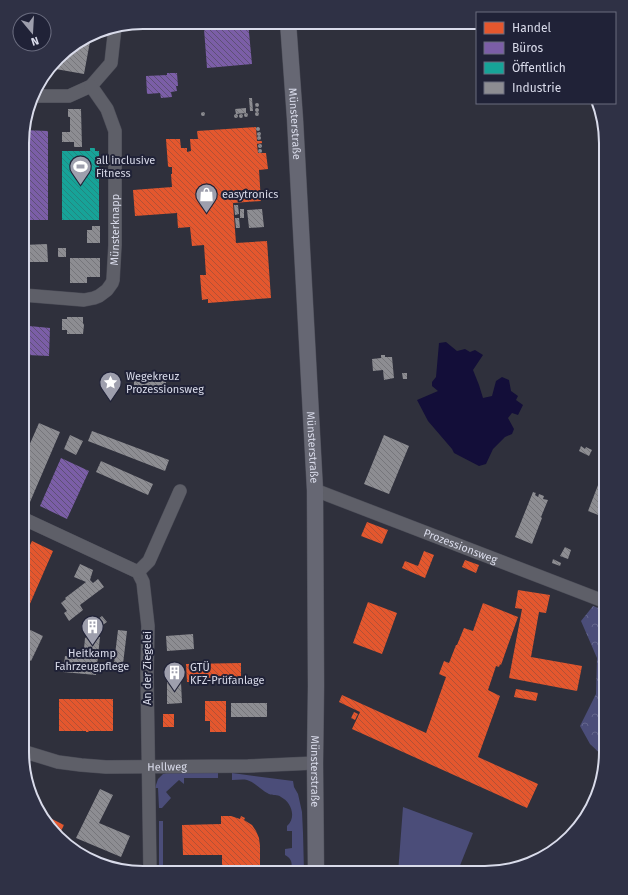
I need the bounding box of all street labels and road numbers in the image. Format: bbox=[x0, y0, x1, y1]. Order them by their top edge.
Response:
street label: Münsterstraße bbox=[286, 87, 304, 160]
street label: Münsterknapp bbox=[107, 194, 122, 266]
street label: Münsterstraße bbox=[304, 411, 321, 484]
street label: Prozessionsweg bbox=[422, 526, 500, 566]
street label: An der Ziegelei bbox=[141, 631, 154, 705]
street label: Münsterstraße bbox=[308, 735, 322, 807]
street label: Hellweg bbox=[147, 760, 187, 773]

